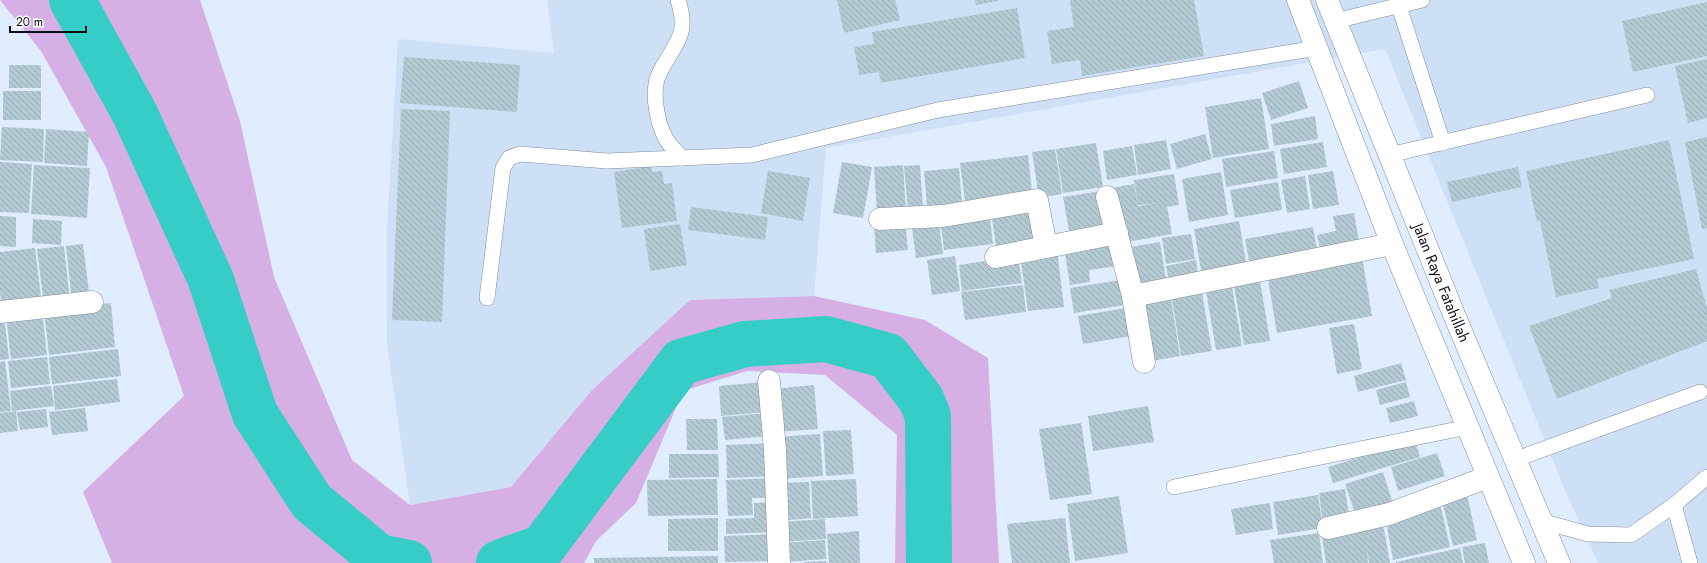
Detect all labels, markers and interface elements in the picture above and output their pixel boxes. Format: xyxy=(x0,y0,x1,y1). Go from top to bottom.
scale bar xyxy=(10,8,86,34)
text: 20 m xyxy=(16,13,43,31)
street label: Jalan Raya Fatahillah xyxy=(1407,218,1475,346)

